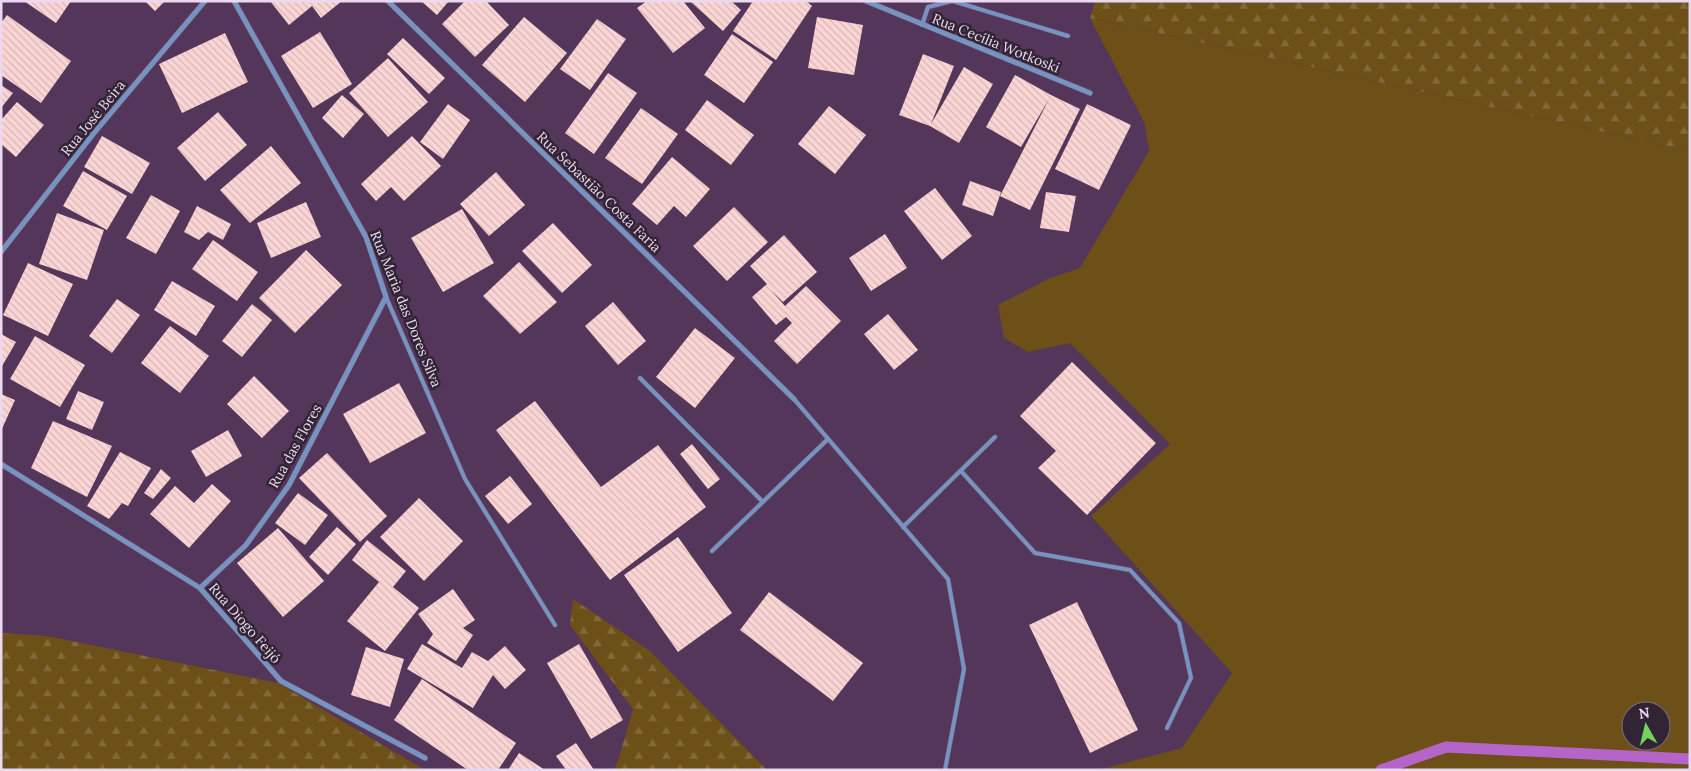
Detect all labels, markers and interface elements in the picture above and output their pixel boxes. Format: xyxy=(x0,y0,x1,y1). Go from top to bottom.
street label: Rua Cecília Wotkoski xyxy=(930,9,1062,77)
street label: Rua José Beira xyxy=(57,76,129,160)
street label: Rua Sebastião Costa Faria xyxy=(533,128,665,256)
street label: Rua Maria das Dores Silva xyxy=(366,228,446,390)
street label: Rua das Flores xyxy=(264,401,326,491)
street label: Rua Diogo Feijó xyxy=(205,579,285,667)
north arrow xyxy=(1621,701,1671,751)
text: N xyxy=(1638,703,1651,723)

